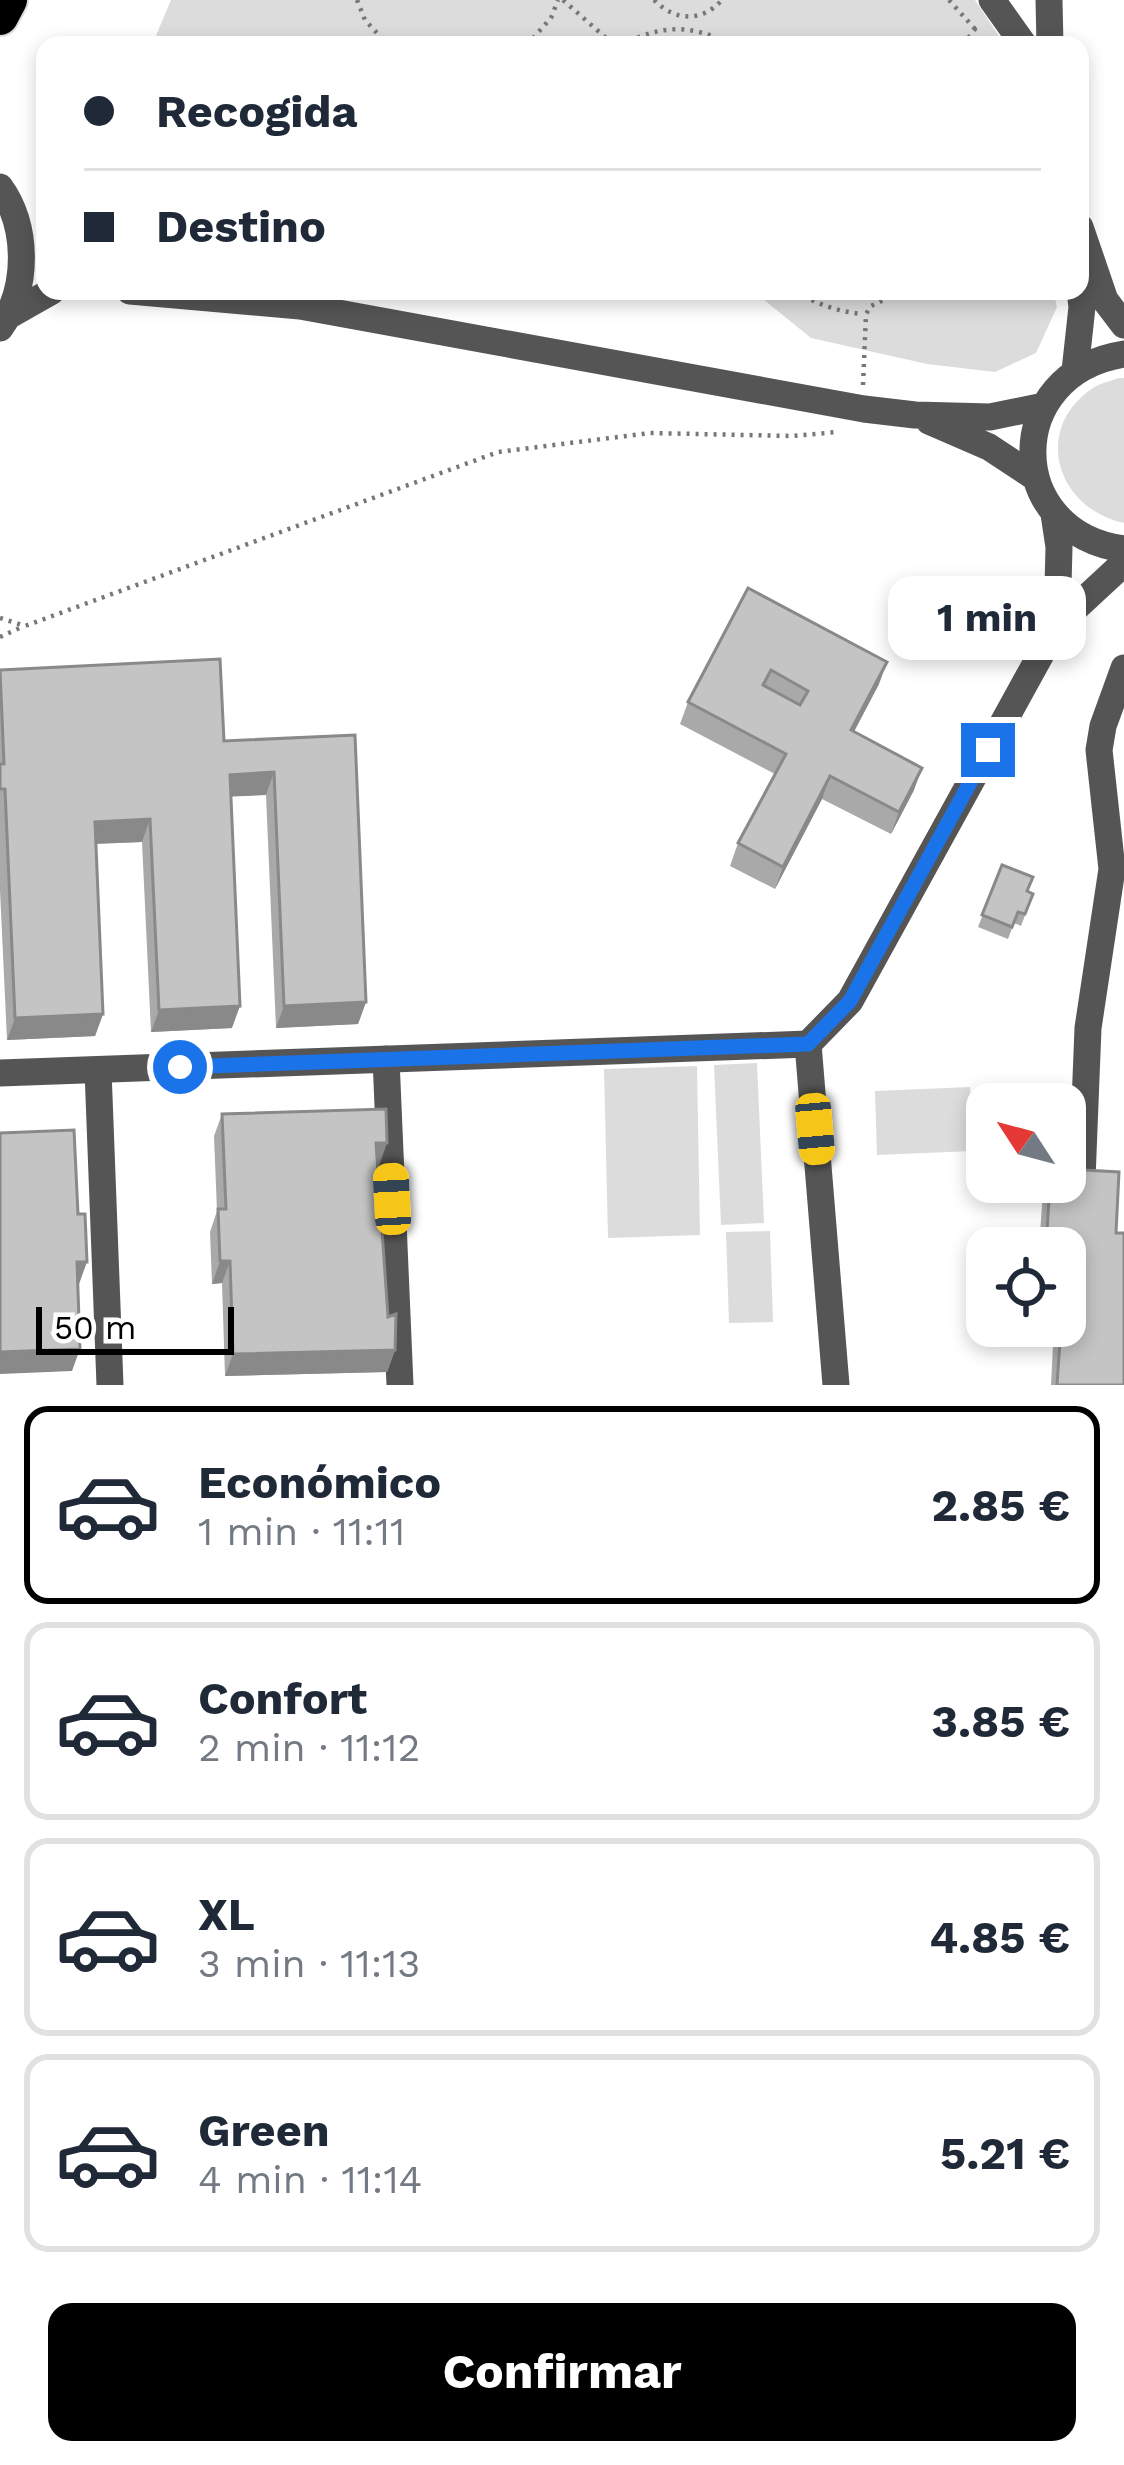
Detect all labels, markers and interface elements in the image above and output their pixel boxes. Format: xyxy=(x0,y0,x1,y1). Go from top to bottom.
text: Recogida xyxy=(156,85,358,138)
text: Destino xyxy=(156,200,326,253)
callout: 1 min xyxy=(889,576,1087,660)
text: 1 min xyxy=(937,595,1037,640)
route end xyxy=(961,723,1015,777)
route start xyxy=(153,1040,207,1094)
north arrow xyxy=(966,1083,1086,1203)
map controls xyxy=(966,1083,1086,1347)
car xyxy=(794,1092,836,1166)
car xyxy=(372,1162,412,1236)
button: locate xyxy=(966,1227,1086,1347)
scale bar xyxy=(36,1301,234,1354)
text: 50 m xyxy=(54,1308,136,1347)
icon: car xyxy=(54,1451,162,1559)
text: Económico xyxy=(198,1456,441,1509)
text: 2.85 € xyxy=(931,1479,1070,1532)
text: 1 min · 11:11 xyxy=(198,1509,405,1554)
icon: car xyxy=(54,1667,162,1775)
text: Confort xyxy=(198,1672,367,1725)
text: 3.85 € xyxy=(931,1695,1070,1748)
text: 2 min · 11:12 xyxy=(198,1725,420,1770)
icon: car xyxy=(54,1883,162,1991)
text: XL xyxy=(198,1888,255,1941)
text: 4.85 € xyxy=(929,1911,1070,1964)
text: 3 min · 11:13 xyxy=(198,1941,420,1986)
icon: car xyxy=(54,2099,162,2207)
text: Green xyxy=(198,2104,330,2157)
text: 5.21 € xyxy=(940,2127,1070,2180)
text: 4 min · 11:14 xyxy=(198,2157,422,2202)
button: Confirmar xyxy=(48,2303,1076,2441)

